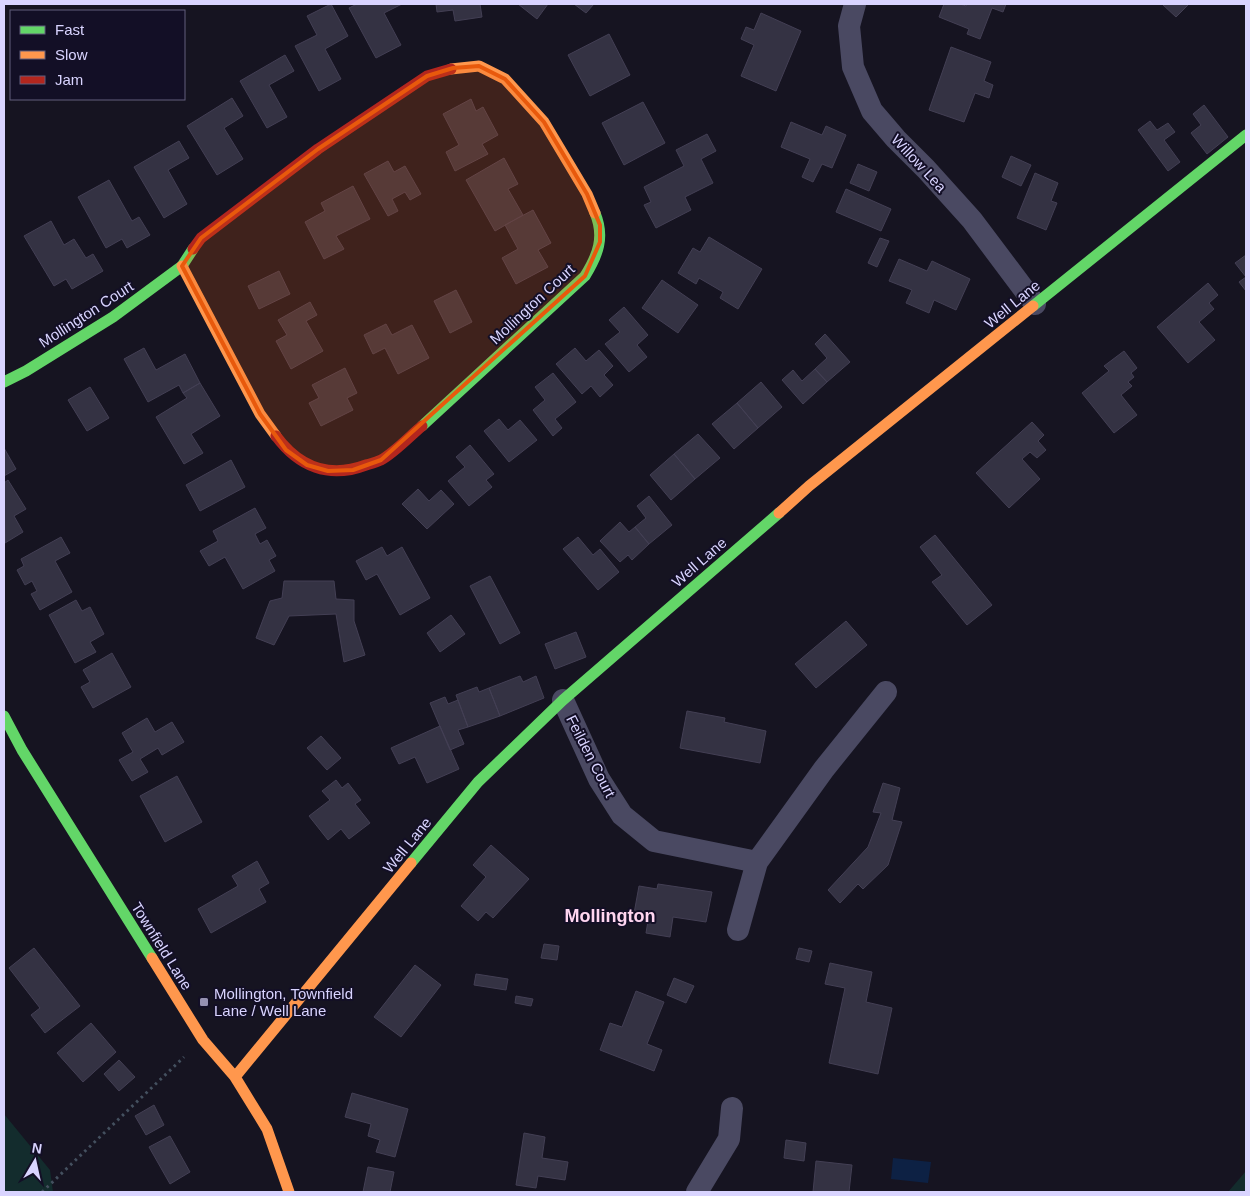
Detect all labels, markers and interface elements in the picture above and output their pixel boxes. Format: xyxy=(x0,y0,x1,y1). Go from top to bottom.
legend xyxy=(10,10,185,100)
text: Fast xyxy=(55,21,85,38)
text: Slow xyxy=(55,46,88,63)
text: Jam xyxy=(55,71,83,88)
street label: Willow Lea xyxy=(888,131,950,196)
street label: Mollington Court xyxy=(486,260,578,347)
street label: Well Lane xyxy=(981,276,1043,332)
street label: Mollington Court xyxy=(36,277,137,351)
street label: Well Lane xyxy=(668,534,730,590)
street label: Feilden Court xyxy=(563,712,619,801)
street label: Well Lane xyxy=(379,814,435,876)
street label: Townfield Lane xyxy=(128,899,196,993)
district label: Mollington xyxy=(565,906,655,926)
place label: Mollington, Townfield Lane / Well Lane xyxy=(214,985,353,1019)
marker: Mollington, Townfield Lane / Well Lane xyxy=(198,996,210,1008)
north arrow xyxy=(10,1136,60,1186)
text: N xyxy=(31,1139,43,1157)

